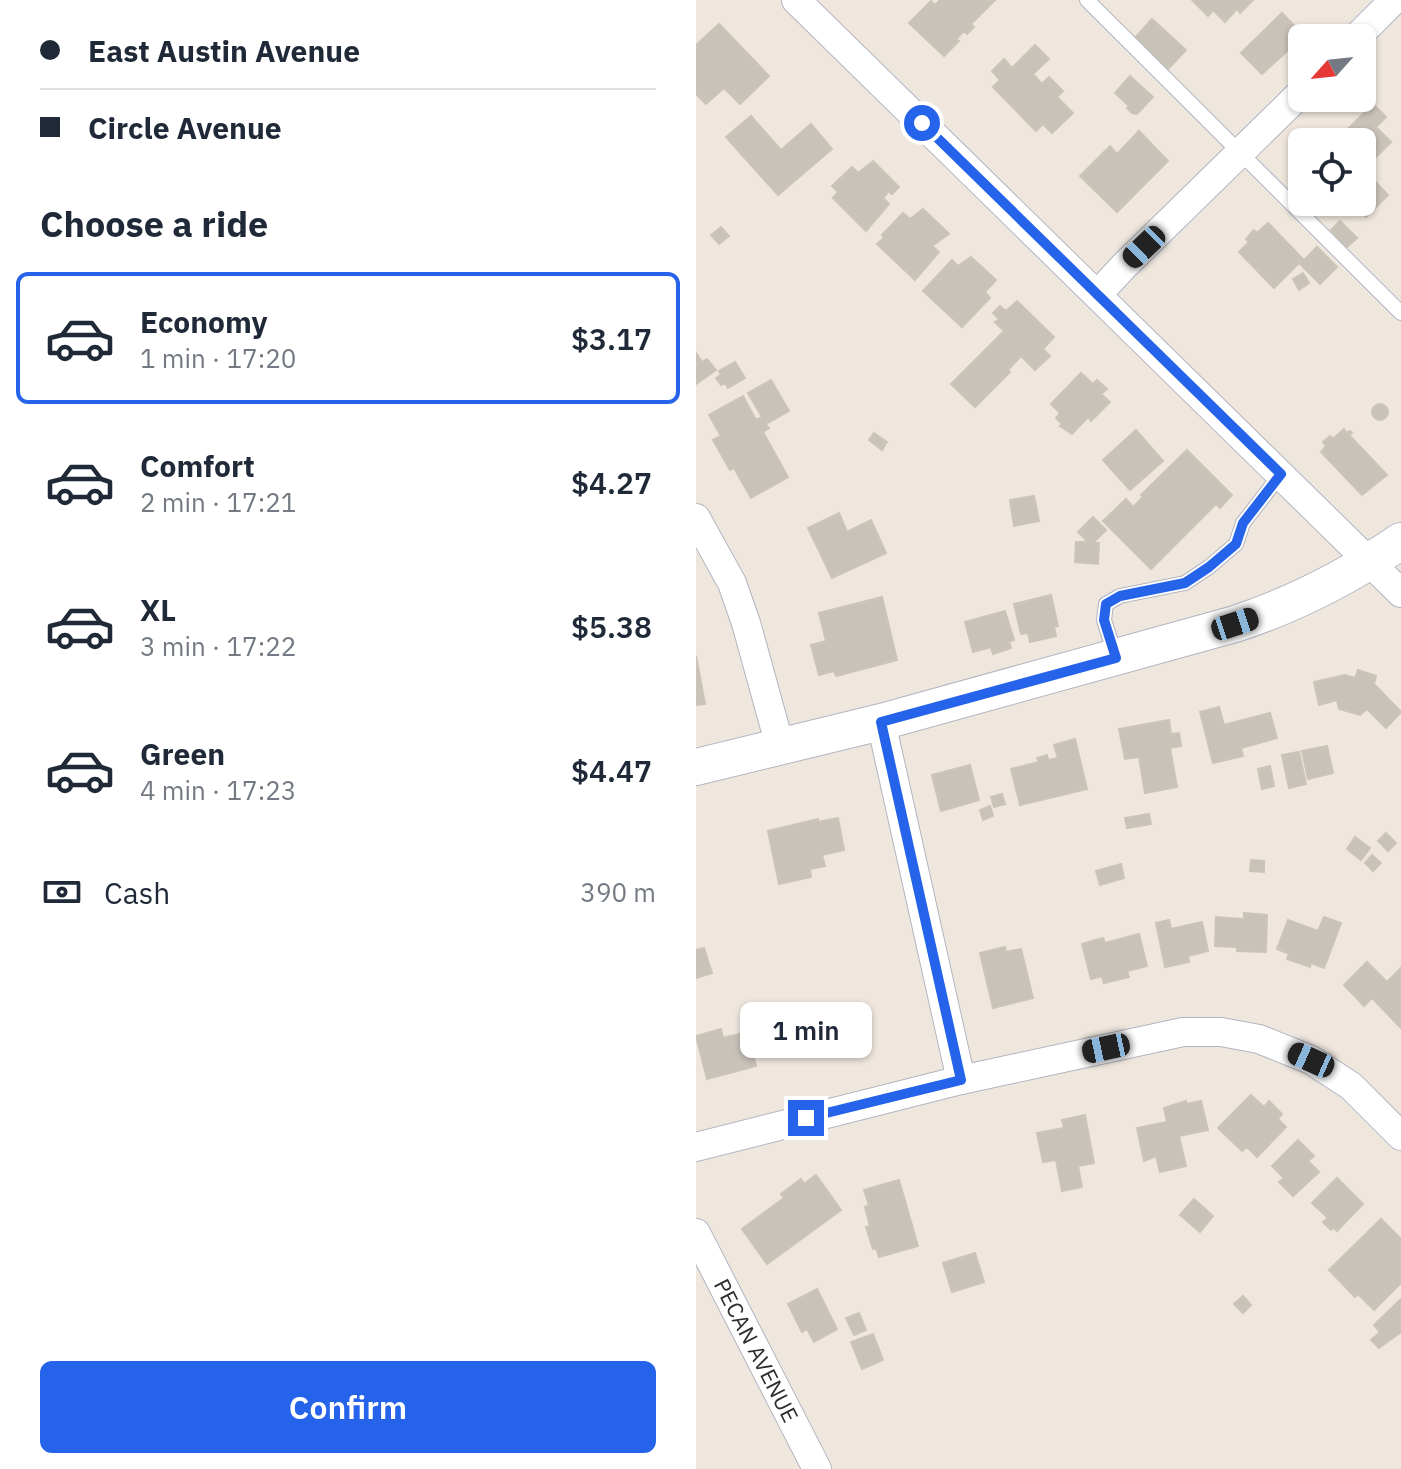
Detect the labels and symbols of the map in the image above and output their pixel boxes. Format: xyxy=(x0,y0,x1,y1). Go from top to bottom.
north arrow xyxy=(1288,24,1376,112)
route start xyxy=(904,105,940,141)
car xyxy=(1118,222,1170,272)
car xyxy=(1208,605,1262,643)
callout: 1 min xyxy=(740,1002,872,1058)
car xyxy=(1080,1031,1132,1065)
car xyxy=(1284,1039,1338,1081)
route end xyxy=(788,1100,824,1136)
street label: PECAN AVENUE xyxy=(708,1274,805,1427)

